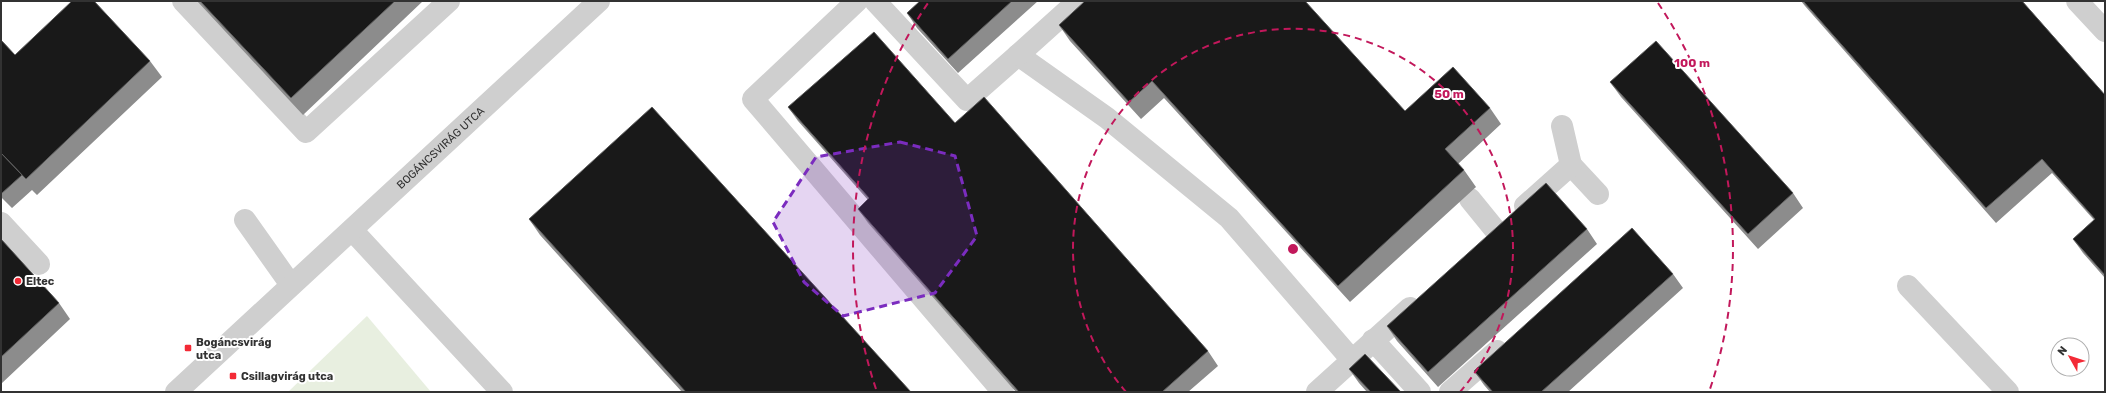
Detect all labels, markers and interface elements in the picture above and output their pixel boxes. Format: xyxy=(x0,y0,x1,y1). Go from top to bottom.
text: 100 m xyxy=(1674,56,1710,70)
text: 50 m xyxy=(1434,87,1464,101)
street label: BOGÁNCSVIRÁG UTCA xyxy=(394,104,488,192)
centre of rings xyxy=(1286,242,1300,256)
place label: Eltec xyxy=(26,275,55,288)
marker: Eltec xyxy=(13,276,23,286)
place label: Bogáncsvirág utca xyxy=(196,336,271,362)
north arrow xyxy=(2050,337,2090,377)
marker: Bogáncsvirág utca xyxy=(183,343,193,353)
text: N xyxy=(2055,344,2070,358)
place label: Csillagvirág utca xyxy=(241,370,333,383)
marker: Csillagvirág utca xyxy=(228,371,238,381)

